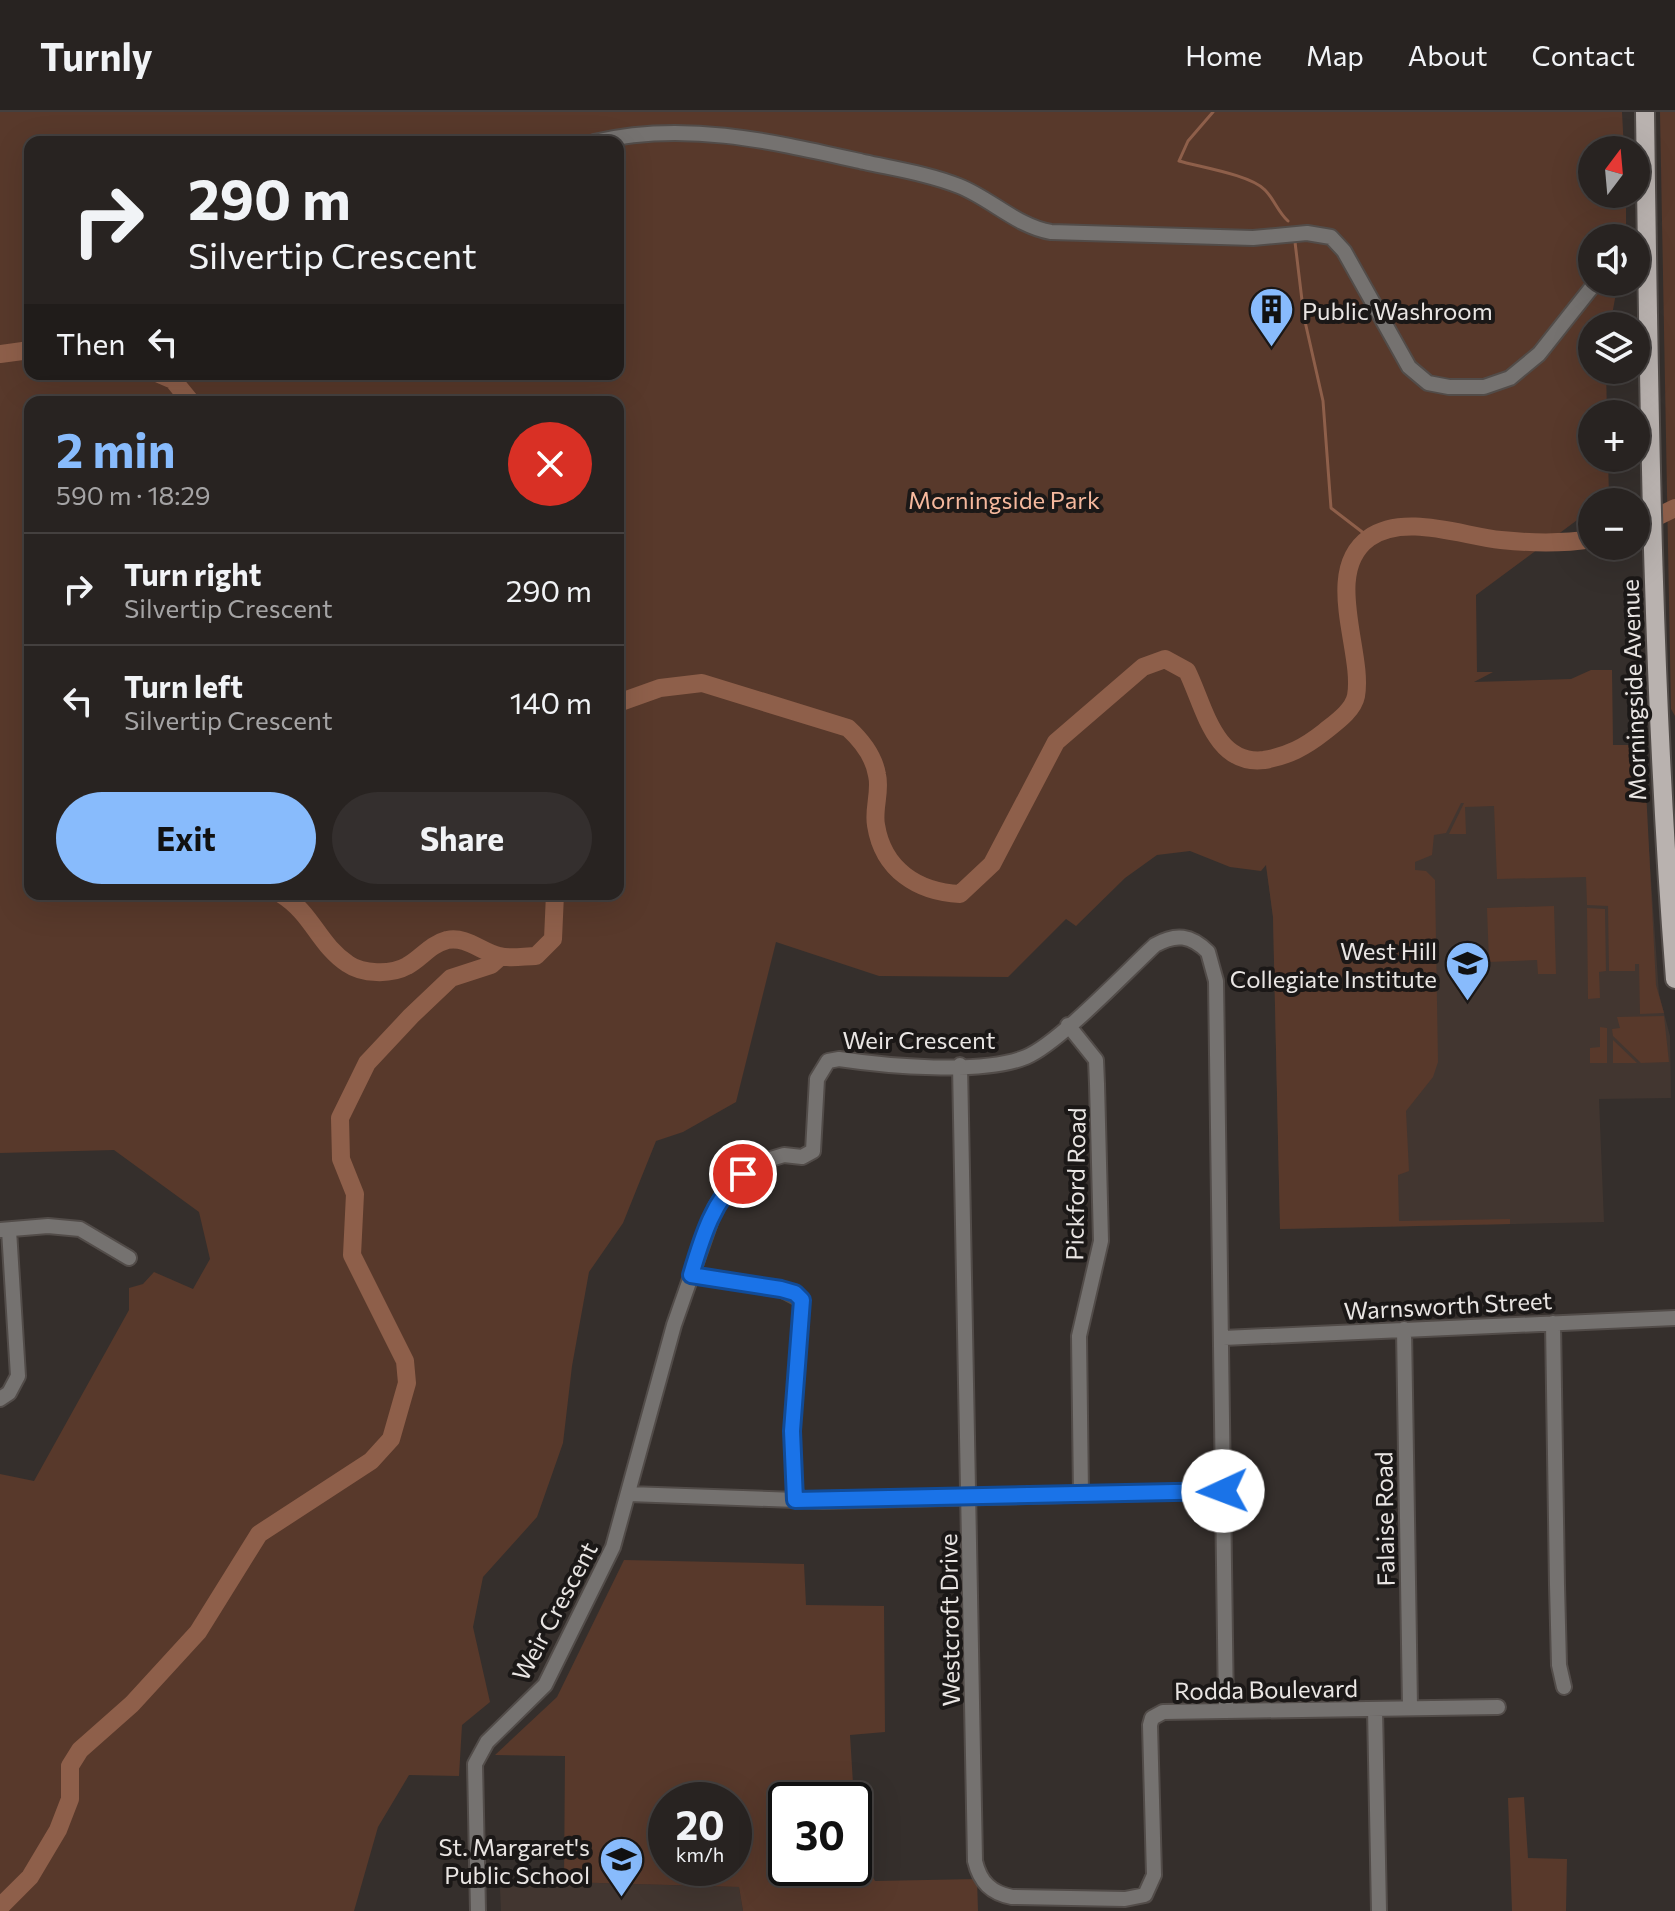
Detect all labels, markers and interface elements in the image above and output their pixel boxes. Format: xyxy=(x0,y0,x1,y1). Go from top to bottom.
text: Turnly xyxy=(40,32,153,79)
text: Home xyxy=(1185,38,1262,72)
text: Map xyxy=(1306,38,1364,72)
text: About xyxy=(1408,38,1488,72)
text: Contact xyxy=(1532,38,1635,72)
north arrow xyxy=(1578,136,1650,208)
map controls xyxy=(1578,136,1650,560)
text: 290 m xyxy=(188,163,351,232)
icon: right xyxy=(56,168,160,272)
button: sound xyxy=(1578,224,1650,296)
text: Silvertip Crescent xyxy=(188,232,477,276)
building icon: Public Washroom xyxy=(1247,286,1295,349)
place label: Public Washroom xyxy=(1302,296,1493,325)
button: layers xyxy=(1578,312,1650,384)
icon: left xyxy=(141,320,185,364)
text: Then xyxy=(56,324,125,361)
button: + xyxy=(1578,400,1650,472)
text: 2 min xyxy=(56,419,176,478)
button: close xyxy=(508,422,592,506)
text: 590 m · 18:29 xyxy=(56,479,211,510)
park label: Morningside Park xyxy=(908,485,1100,514)
button: − xyxy=(1578,488,1650,560)
text: Turn right xyxy=(124,555,261,592)
icon: right xyxy=(56,567,100,611)
text: 290 m xyxy=(506,571,592,608)
street label: Morningside Avenue xyxy=(1615,579,1651,801)
text: Silvertip Crescent xyxy=(124,592,333,623)
text: Turn left xyxy=(124,667,243,704)
icon: left xyxy=(56,679,100,723)
text: 140 m xyxy=(510,683,592,720)
text: Silvertip Crescent xyxy=(124,704,333,735)
button: Exit xyxy=(56,792,316,884)
button: Share xyxy=(332,792,592,884)
place label: West Hill Collegiate Institute xyxy=(1230,936,1437,993)
school or university icon: West Hill Collegiate Institute xyxy=(1444,940,1492,1003)
street label: Weir Crescent xyxy=(842,1025,996,1054)
street label: Pickford Road xyxy=(1059,1107,1091,1261)
pin xyxy=(709,1140,777,1208)
icon: arrive xyxy=(721,1152,765,1196)
street label: Warnsworth Street xyxy=(1343,1285,1553,1325)
position arrow xyxy=(1181,1449,1265,1533)
street label: Falaise Road xyxy=(1368,1451,1400,1587)
street label: Westcroft Drive xyxy=(933,1533,965,1707)
street label: Weir Crescent xyxy=(505,1536,603,1685)
street label: Rodda Boulevard xyxy=(1174,1673,1358,1705)
speed limit sign: 30 xyxy=(768,1782,872,1886)
text: 20 xyxy=(675,1799,725,1848)
place label: St. Margaret's Public School xyxy=(439,1832,590,1889)
school or university icon: St. Margaret's Public School xyxy=(597,1836,645,1899)
text: km/h xyxy=(676,1842,724,1866)

